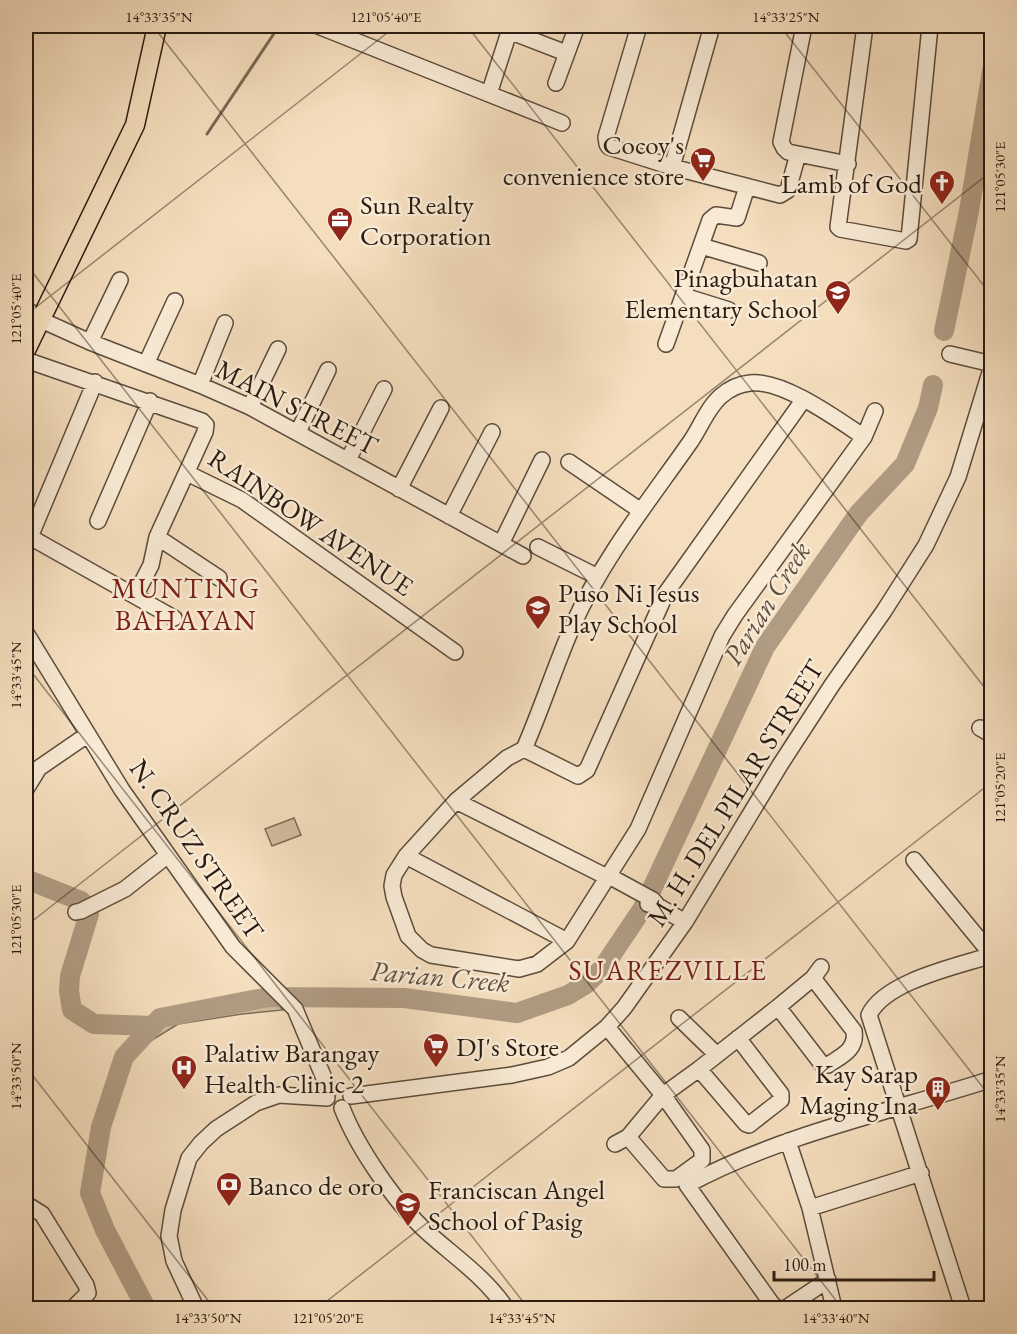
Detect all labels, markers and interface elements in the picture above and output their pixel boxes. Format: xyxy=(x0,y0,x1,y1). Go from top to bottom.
text: 14°33'35"N xyxy=(125,7,193,26)
text: 121°05'40"E xyxy=(350,7,422,26)
text: 14°33'25"N xyxy=(752,7,820,26)
place label: Cocoy's convenience store xyxy=(503,127,684,193)
text: 121°05'30"E xyxy=(990,141,1009,213)
supermarket icon: Cocoy's convenience store xyxy=(688,145,718,183)
place label: Lamb of God xyxy=(781,166,922,201)
church icon: Lamb of God xyxy=(927,168,957,206)
place label: Sun Realty Corporation xyxy=(360,187,491,253)
office icon: Sun Realty Corporation xyxy=(325,205,355,243)
place label: Pinagbuhatan Elementary School xyxy=(624,260,818,326)
text: 121°05'40"E xyxy=(6,273,25,345)
school or university icon: Pinagbuhatan Elementary School xyxy=(823,278,853,316)
street label: MAIN STREET xyxy=(210,351,385,463)
street label: RAINBOW AVENUE xyxy=(202,440,420,604)
water label: Parian Creek xyxy=(714,534,818,672)
district label: MUNTING BAHAYAN xyxy=(111,570,261,638)
place label: Puso Ni Jesus Play School xyxy=(558,575,699,641)
school or university icon: Puso Ni Jesus Play School xyxy=(523,593,553,631)
text: 14°33'45"N xyxy=(6,641,25,709)
street label: M. H. DEL PILAR STREET xyxy=(639,652,832,933)
street label: N. CRUZ STREET xyxy=(122,752,273,946)
text: 121°05'20"E xyxy=(990,752,1009,824)
text: 121°05'30"E xyxy=(6,884,25,956)
water label: Parian Creek xyxy=(369,952,511,1000)
district label: SUAREZVILLE xyxy=(568,952,768,988)
place label: DJ's Store xyxy=(456,1029,559,1064)
supermarket icon: DJ's Store xyxy=(421,1031,451,1069)
place label: Palatiw Barangay Health Clinic 2 xyxy=(204,1035,379,1101)
text: 14°33'50"N xyxy=(6,1042,25,1110)
hospital icon: Palatiw Barangay Health Clinic 2 xyxy=(169,1053,199,1091)
text: 14°33'35"N xyxy=(990,1055,1009,1123)
place label: Kay Sarap Maging Ina xyxy=(799,1056,918,1122)
building icon: Kay Sarap Maging Ina xyxy=(923,1074,953,1112)
place label: Banco de oro xyxy=(248,1168,383,1203)
bank icon: Banco de oro xyxy=(214,1170,244,1208)
place label: Franciscan Angel School of Pasig xyxy=(428,1172,605,1238)
school or university icon: Franciscan Angel School of Pasig xyxy=(393,1190,423,1228)
scale bar xyxy=(774,1244,934,1282)
text: 100 m xyxy=(783,1253,827,1276)
text: 14°33'50"N xyxy=(174,1308,242,1327)
text: 121°05'20"E xyxy=(292,1308,364,1327)
text: 14°33'45"N xyxy=(488,1308,556,1327)
text: 14°33'40"N xyxy=(802,1308,870,1327)

